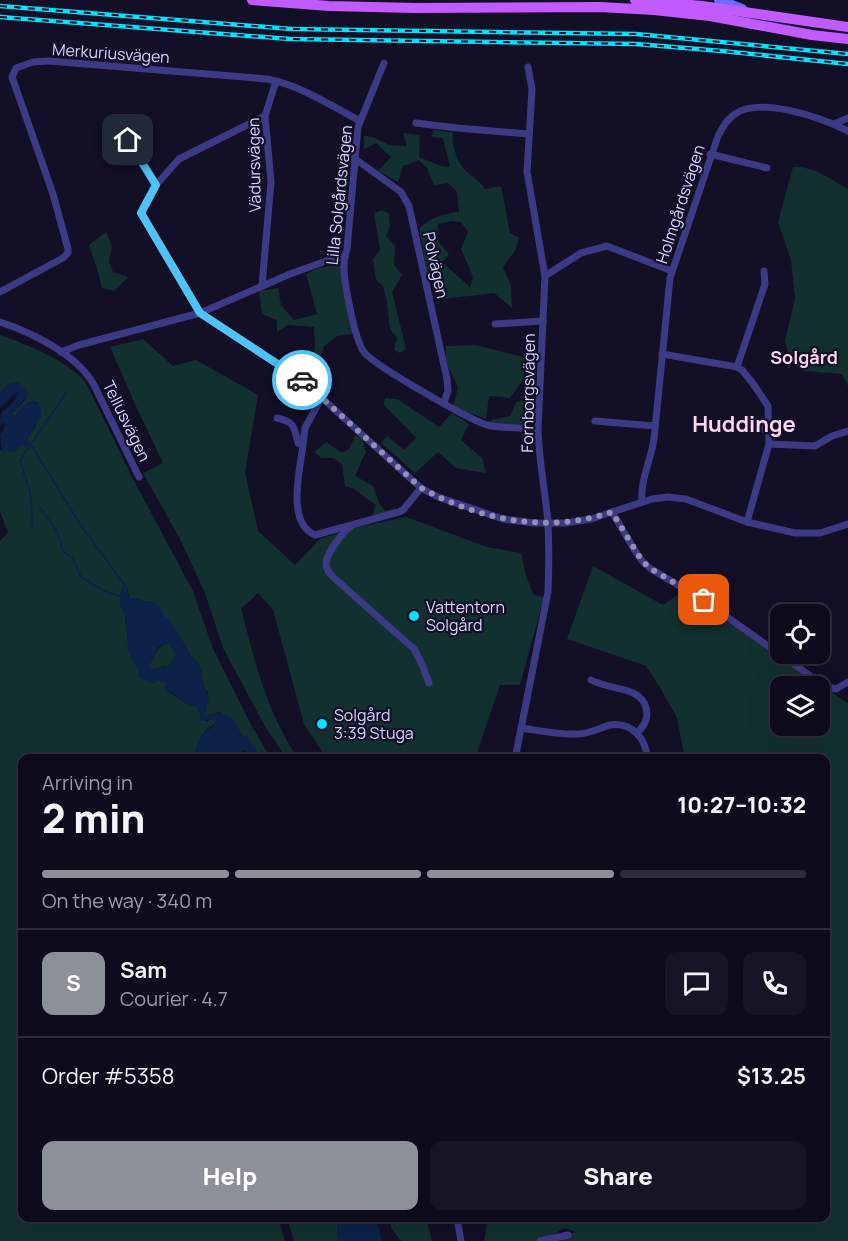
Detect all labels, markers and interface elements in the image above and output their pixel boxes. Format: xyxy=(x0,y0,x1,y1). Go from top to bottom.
street label: Merkuriusvägen xyxy=(52,38,170,68)
pin xyxy=(102,114,153,165)
street label: Vädursvägen xyxy=(242,117,266,213)
icon: home xyxy=(111,123,144,156)
street label: Lilla Solgårdsvägen xyxy=(321,124,357,266)
street label: Holmgårdsvägen xyxy=(650,142,710,266)
street label: Polvägen xyxy=(418,230,454,300)
street label: Fornborgsvägen xyxy=(516,333,540,453)
district label: Solgård xyxy=(770,345,838,369)
courier xyxy=(272,350,332,410)
icon: car xyxy=(286,364,319,397)
street label: Tellusvägen xyxy=(98,377,156,465)
district label: Huddinge xyxy=(692,409,796,439)
pin xyxy=(678,574,729,625)
icon: bag xyxy=(687,583,720,616)
place label: Vattentorn Solgård xyxy=(426,596,505,636)
map controls xyxy=(770,604,830,736)
button: locate xyxy=(770,604,830,664)
marker: Vattentorn Solgård xyxy=(407,609,421,623)
button: layers xyxy=(770,676,830,736)
place label: Solgård 3:39 Stuga xyxy=(334,704,414,744)
marker: Solgård 3:39 Stuga xyxy=(315,717,329,731)
text: Arriving in xyxy=(42,769,133,796)
text: 10:27–10:32 xyxy=(677,790,806,820)
text: 2 min xyxy=(42,791,145,845)
text: On the way · 340 m xyxy=(42,887,212,914)
button: chat xyxy=(665,952,728,1015)
button: phone xyxy=(743,952,806,1015)
text: Sam xyxy=(120,955,167,985)
text: S xyxy=(66,968,81,998)
text: Courier · 4.7 xyxy=(120,985,228,1012)
text: Order #5358 xyxy=(42,1061,174,1091)
text: $13.25 xyxy=(737,1061,806,1091)
button: Help xyxy=(42,1141,418,1210)
button: Share xyxy=(430,1141,806,1210)

